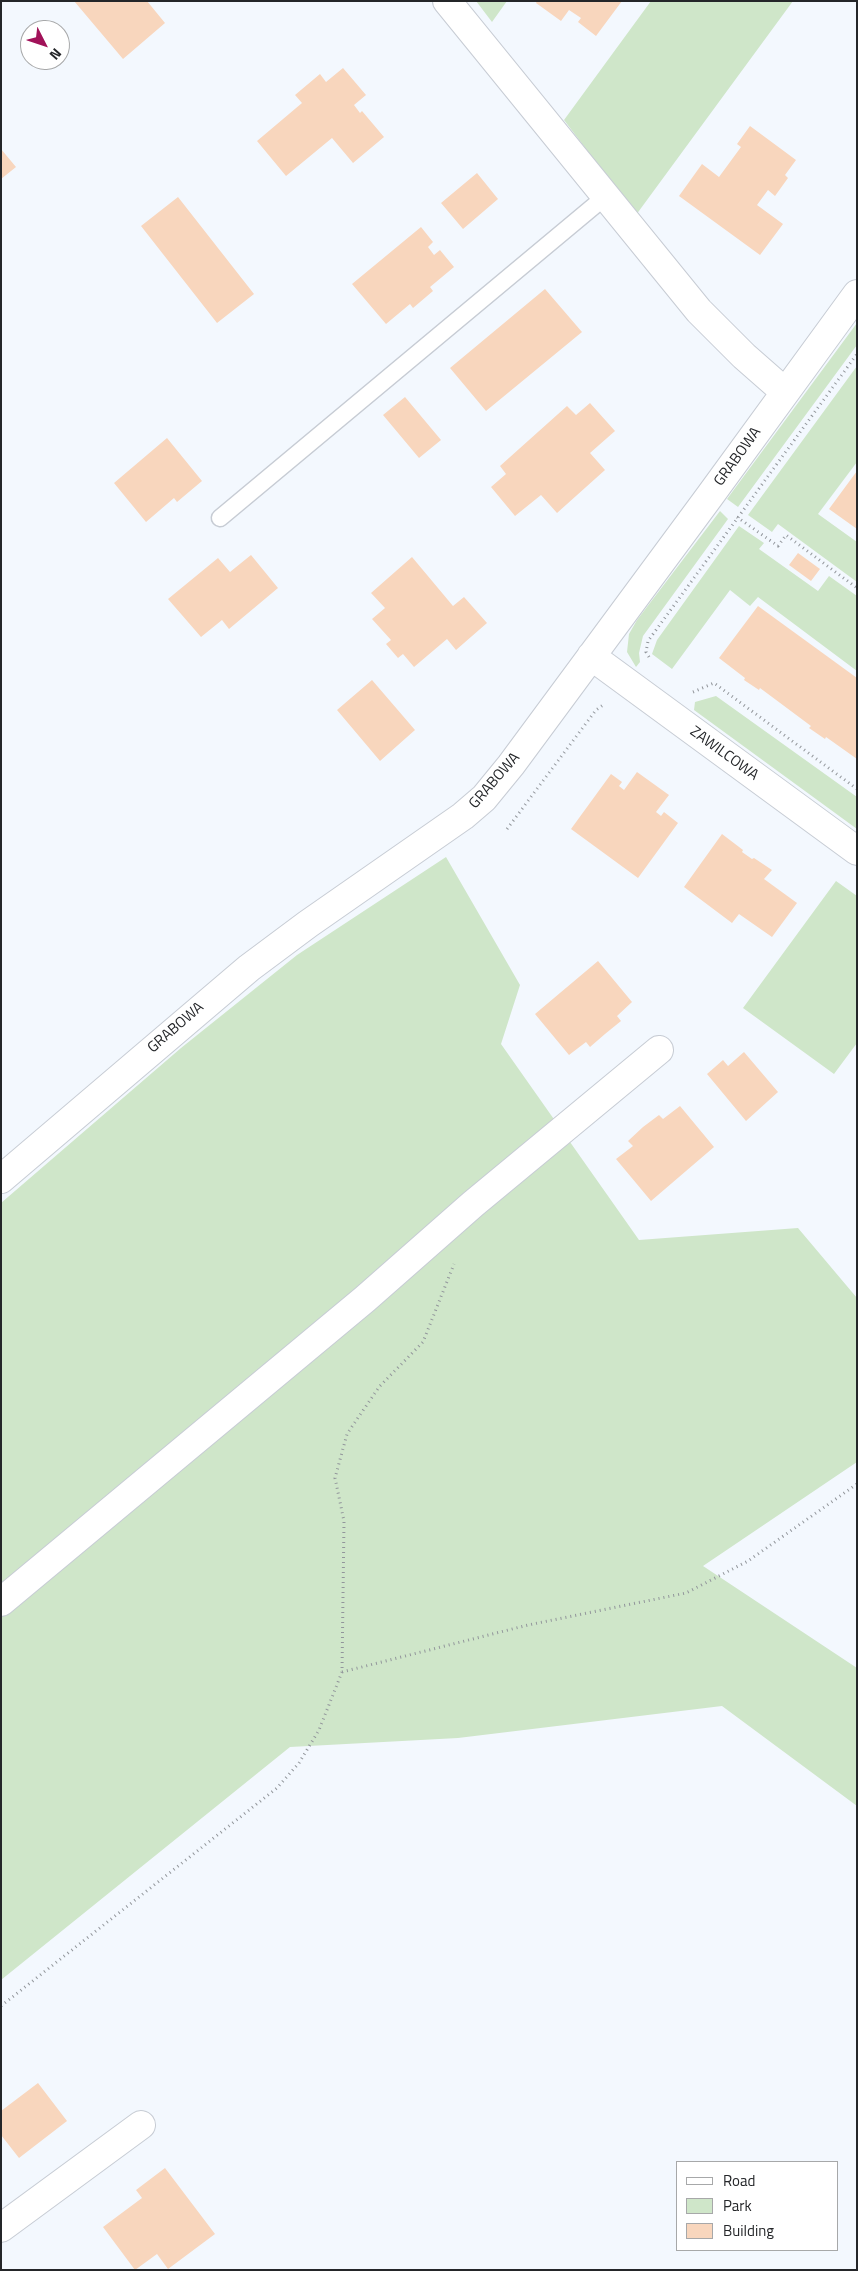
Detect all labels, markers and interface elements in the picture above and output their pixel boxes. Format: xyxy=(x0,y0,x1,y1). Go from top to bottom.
north arrow xyxy=(20,20,70,70)
text: N xyxy=(45,44,67,65)
street label: GRABOWA xyxy=(711,424,765,490)
street label: ZAWILCOWA xyxy=(686,723,762,785)
street label: GRABOWA xyxy=(466,749,524,813)
street label: GRABOWA xyxy=(144,999,208,1057)
legend xyxy=(676,2161,838,2251)
text: Road xyxy=(723,2169,755,2192)
text: Park xyxy=(723,2194,752,2217)
text: Building xyxy=(723,2219,774,2242)

